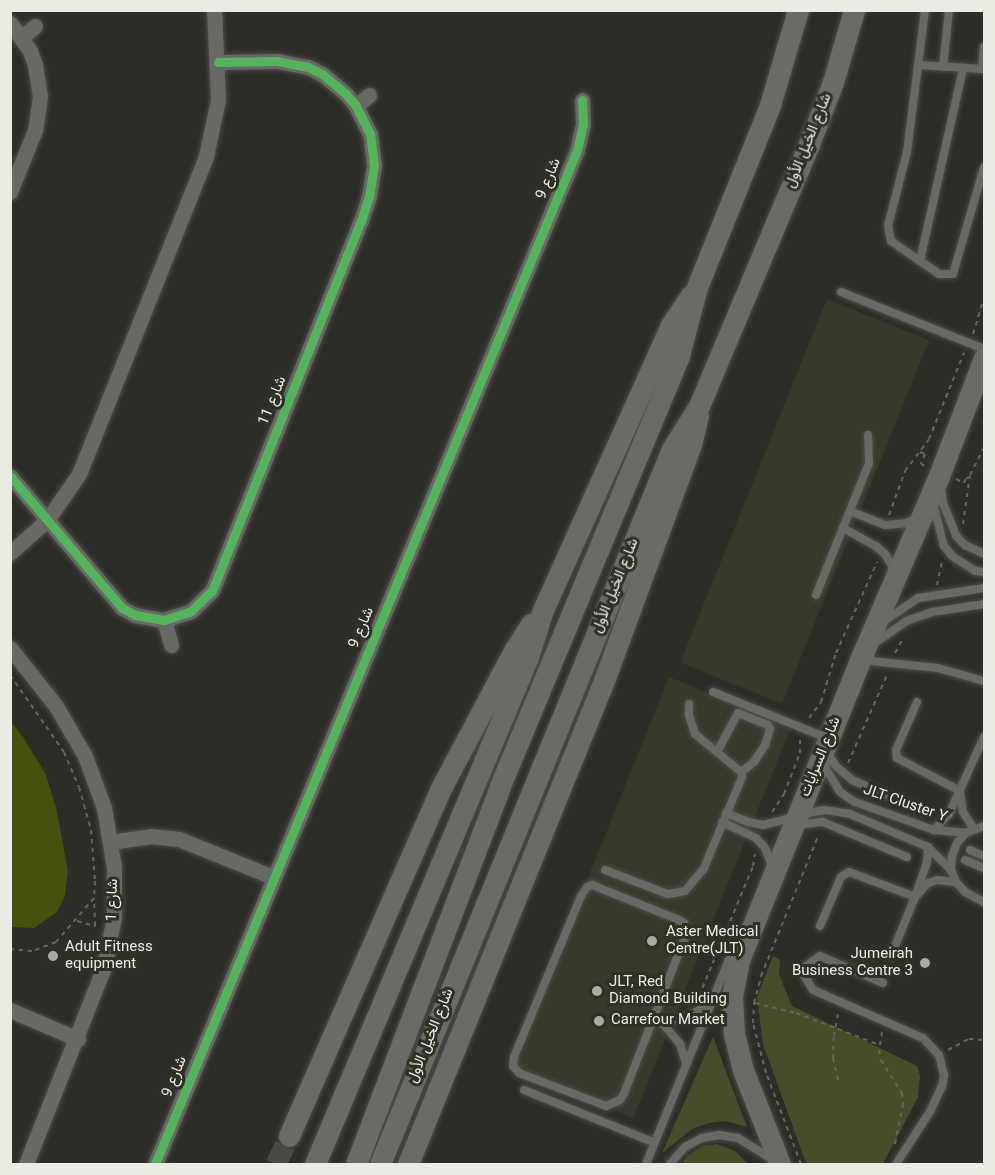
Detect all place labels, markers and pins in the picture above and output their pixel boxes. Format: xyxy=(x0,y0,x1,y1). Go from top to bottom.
place label: Aster Medical Centre(JLT) xyxy=(666,923,758,958)
marker: Aster Medical Centre(JLT) xyxy=(643,932,661,950)
place label: Adult Fitness equipment xyxy=(65,938,153,973)
place label: Jumeirah Business Centre 3 xyxy=(792,945,913,980)
marker: Adult Fitness equipment xyxy=(46,949,60,963)
marker: Jumeirah Business Centre 3 xyxy=(918,956,932,970)
place label: JLT, Red Diamond Building xyxy=(609,973,727,1008)
marker: JLT, Red Diamond Building xyxy=(590,984,604,998)
place label: Carrefour Market xyxy=(611,1012,725,1030)
marker: Carrefour Market xyxy=(592,1014,606,1028)

